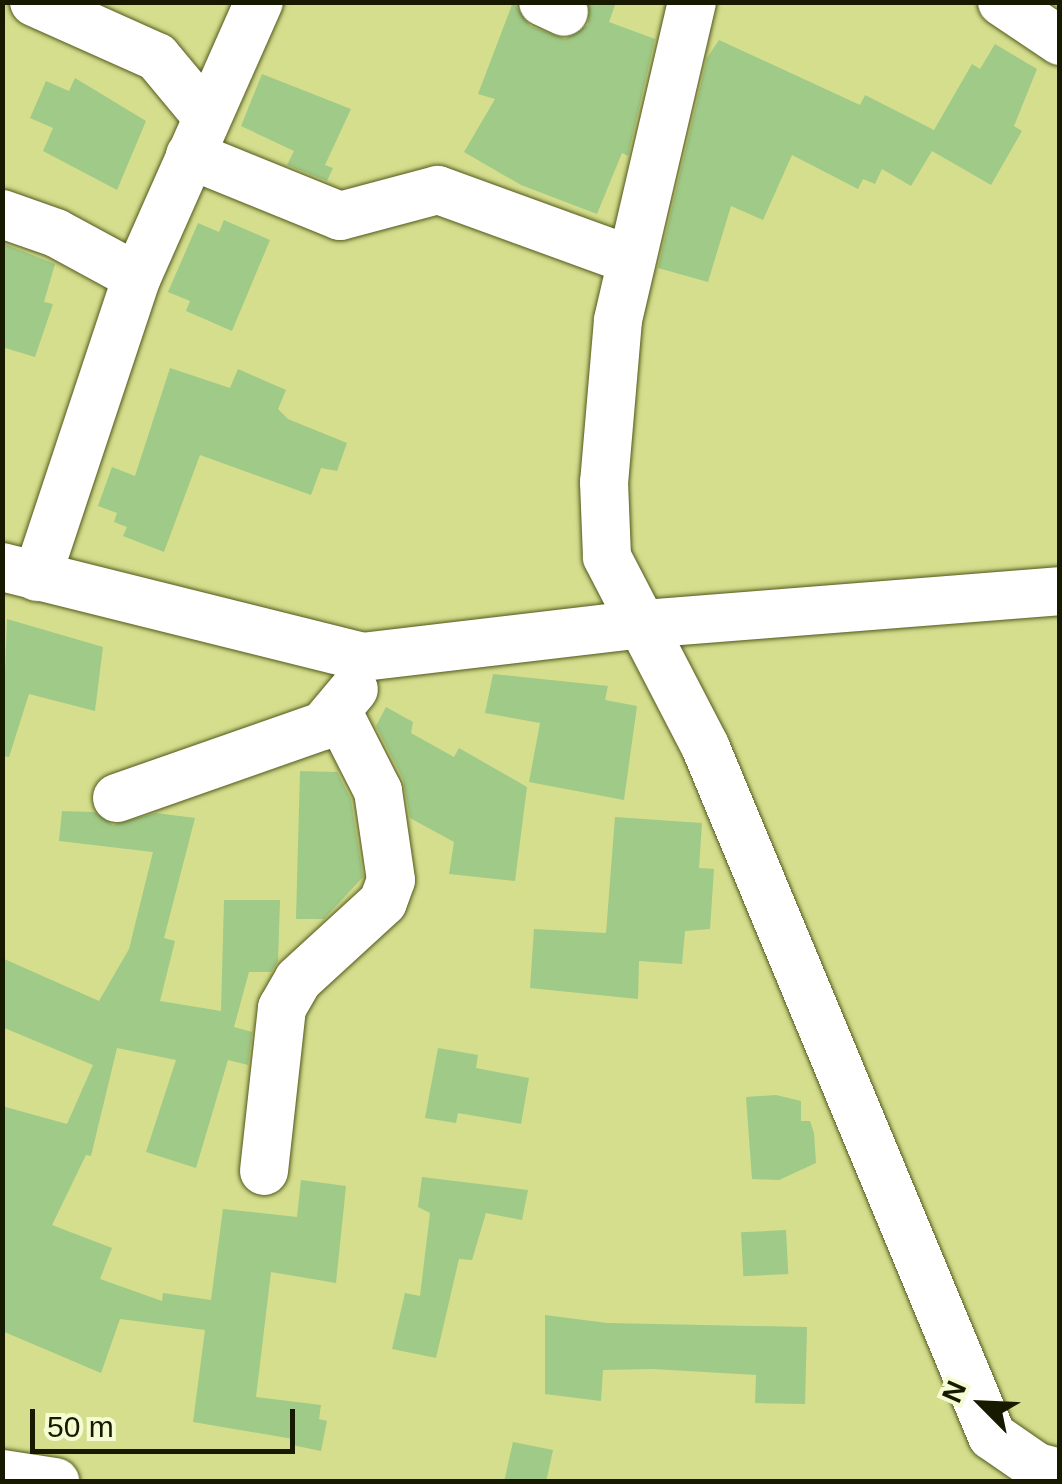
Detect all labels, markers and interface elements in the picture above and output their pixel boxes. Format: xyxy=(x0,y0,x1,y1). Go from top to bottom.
north arrow xyxy=(932,1354,1032,1454)
text: N xyxy=(936,1376,972,1407)
scale bar xyxy=(35,1389,300,1451)
text: 50 m xyxy=(47,1410,114,1443)

